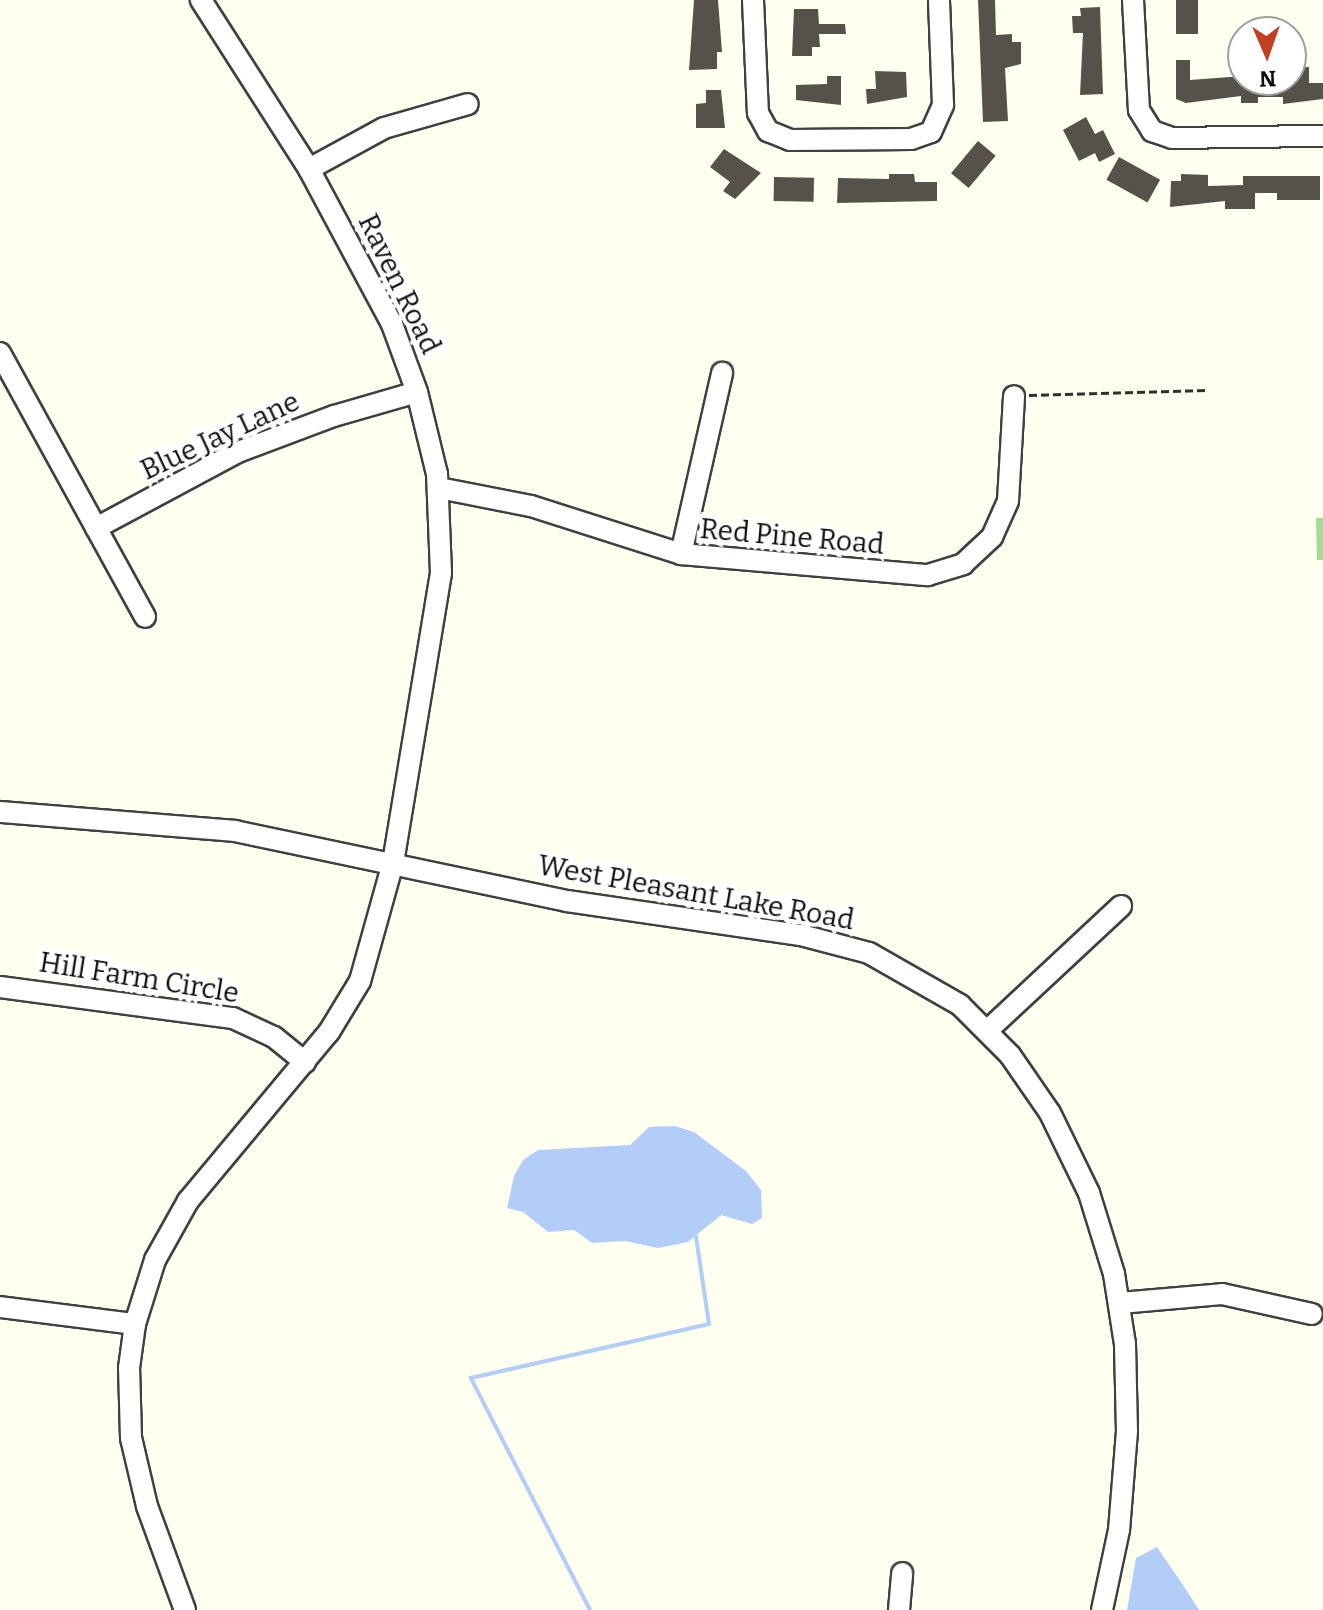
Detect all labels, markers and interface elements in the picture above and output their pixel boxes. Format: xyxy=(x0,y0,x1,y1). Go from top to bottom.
north arrow xyxy=(1227,16,1307,96)
text: N xyxy=(1259,65,1277,92)
street label: Raven Road xyxy=(351,209,447,359)
street label: Blue Jay Lane xyxy=(135,385,305,487)
street label: Red Pine Road xyxy=(699,512,885,562)
street label: West Pleasant Lake Road xyxy=(535,849,857,937)
street label: Hill Farm Circle xyxy=(37,946,241,1010)

